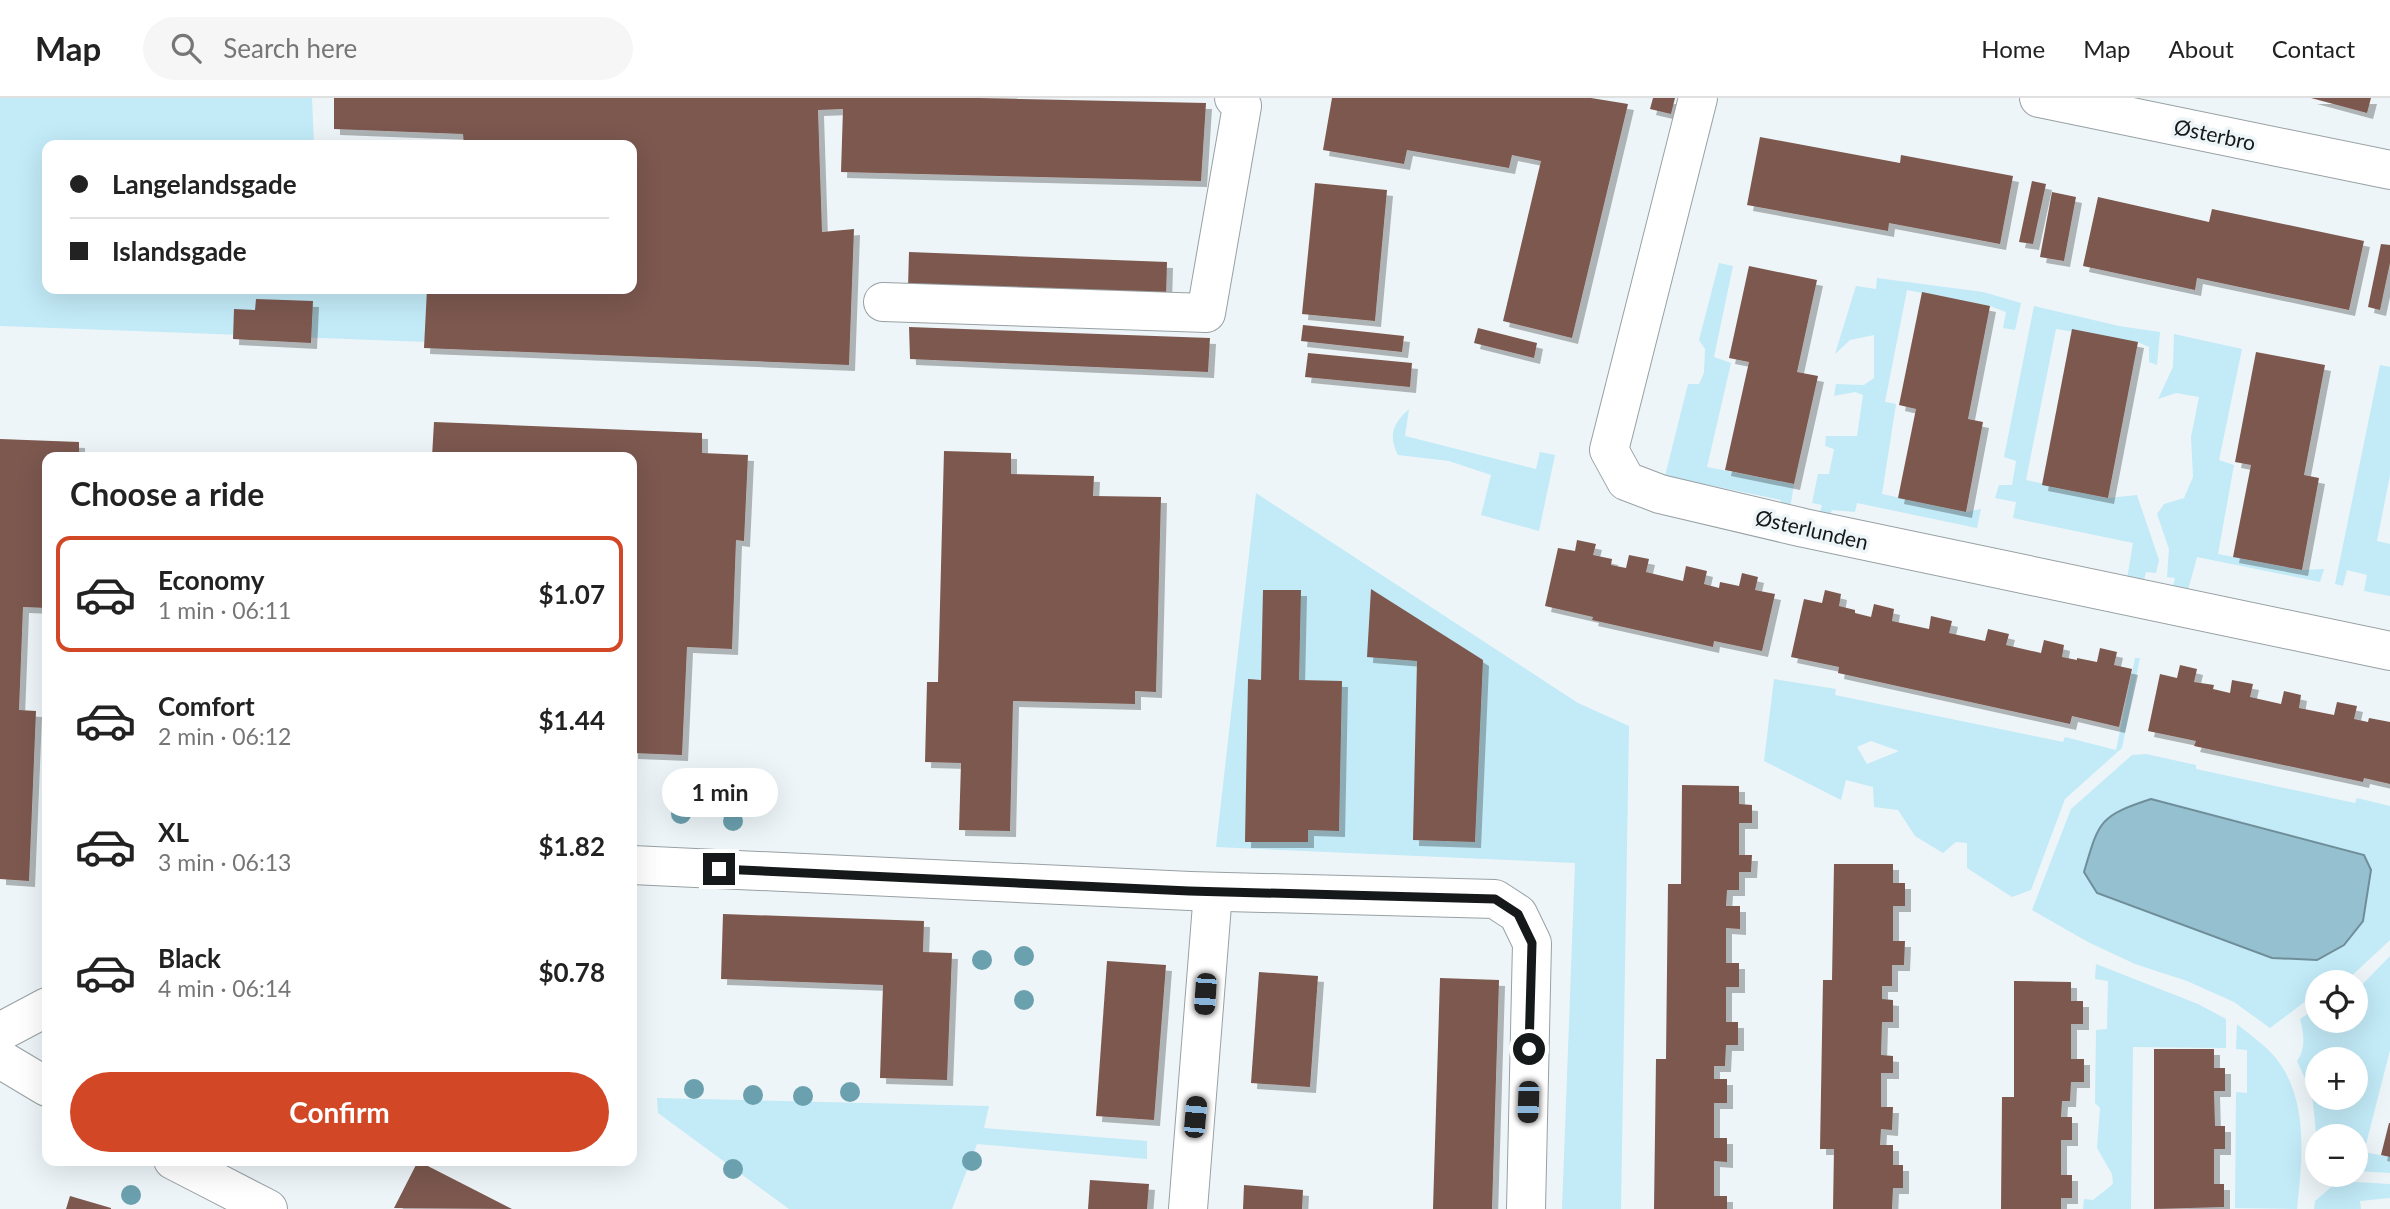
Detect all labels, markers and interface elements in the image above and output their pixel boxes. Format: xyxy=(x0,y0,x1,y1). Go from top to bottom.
search box xyxy=(143,17,633,80)
text: Map xyxy=(35,28,101,68)
icon: search xyxy=(167,29,205,67)
text: Search here xyxy=(223,32,357,64)
text: Home xyxy=(1981,34,2045,63)
text: Map xyxy=(2083,34,2131,63)
text: About xyxy=(2169,34,2234,63)
text: Contact xyxy=(2272,34,2355,63)
street label: Østerbro xyxy=(2172,113,2258,155)
text: Langelandsgade xyxy=(112,168,297,200)
text: Islandsgade xyxy=(112,235,247,267)
text: Choose a ride xyxy=(70,474,264,513)
street label: Østerlunden xyxy=(1753,504,1871,554)
icon: car xyxy=(74,563,137,626)
text: Economy xyxy=(158,564,264,596)
text: $1.07 xyxy=(539,578,605,610)
text: 1 min · 06:11 xyxy=(158,596,291,624)
icon: car xyxy=(74,689,137,752)
text: Comfort xyxy=(158,690,255,722)
text: $1.44 xyxy=(539,704,605,736)
text: 2 min · 06:12 xyxy=(158,722,291,750)
callout: 1 min xyxy=(661,768,777,816)
text: 1 min xyxy=(691,778,749,806)
icon: car xyxy=(74,815,137,878)
text: XL xyxy=(158,816,189,848)
text: $1.82 xyxy=(539,830,605,862)
text: 3 min · 06:13 xyxy=(158,848,291,876)
route end xyxy=(703,853,735,885)
icon: car xyxy=(74,941,137,1004)
text: Black xyxy=(158,942,221,974)
text: $0.78 xyxy=(539,956,605,988)
map controls xyxy=(2305,970,2368,1187)
button: locate xyxy=(2305,970,2368,1033)
car xyxy=(1194,972,1217,1016)
text: 4 min · 06:14 xyxy=(158,974,291,1002)
route start xyxy=(1513,1033,1545,1065)
button: + xyxy=(2305,1047,2368,1110)
button: Confirm xyxy=(70,1072,609,1152)
car xyxy=(1517,1081,1540,1123)
car xyxy=(1183,1095,1208,1139)
button: − xyxy=(2305,1124,2368,1187)

